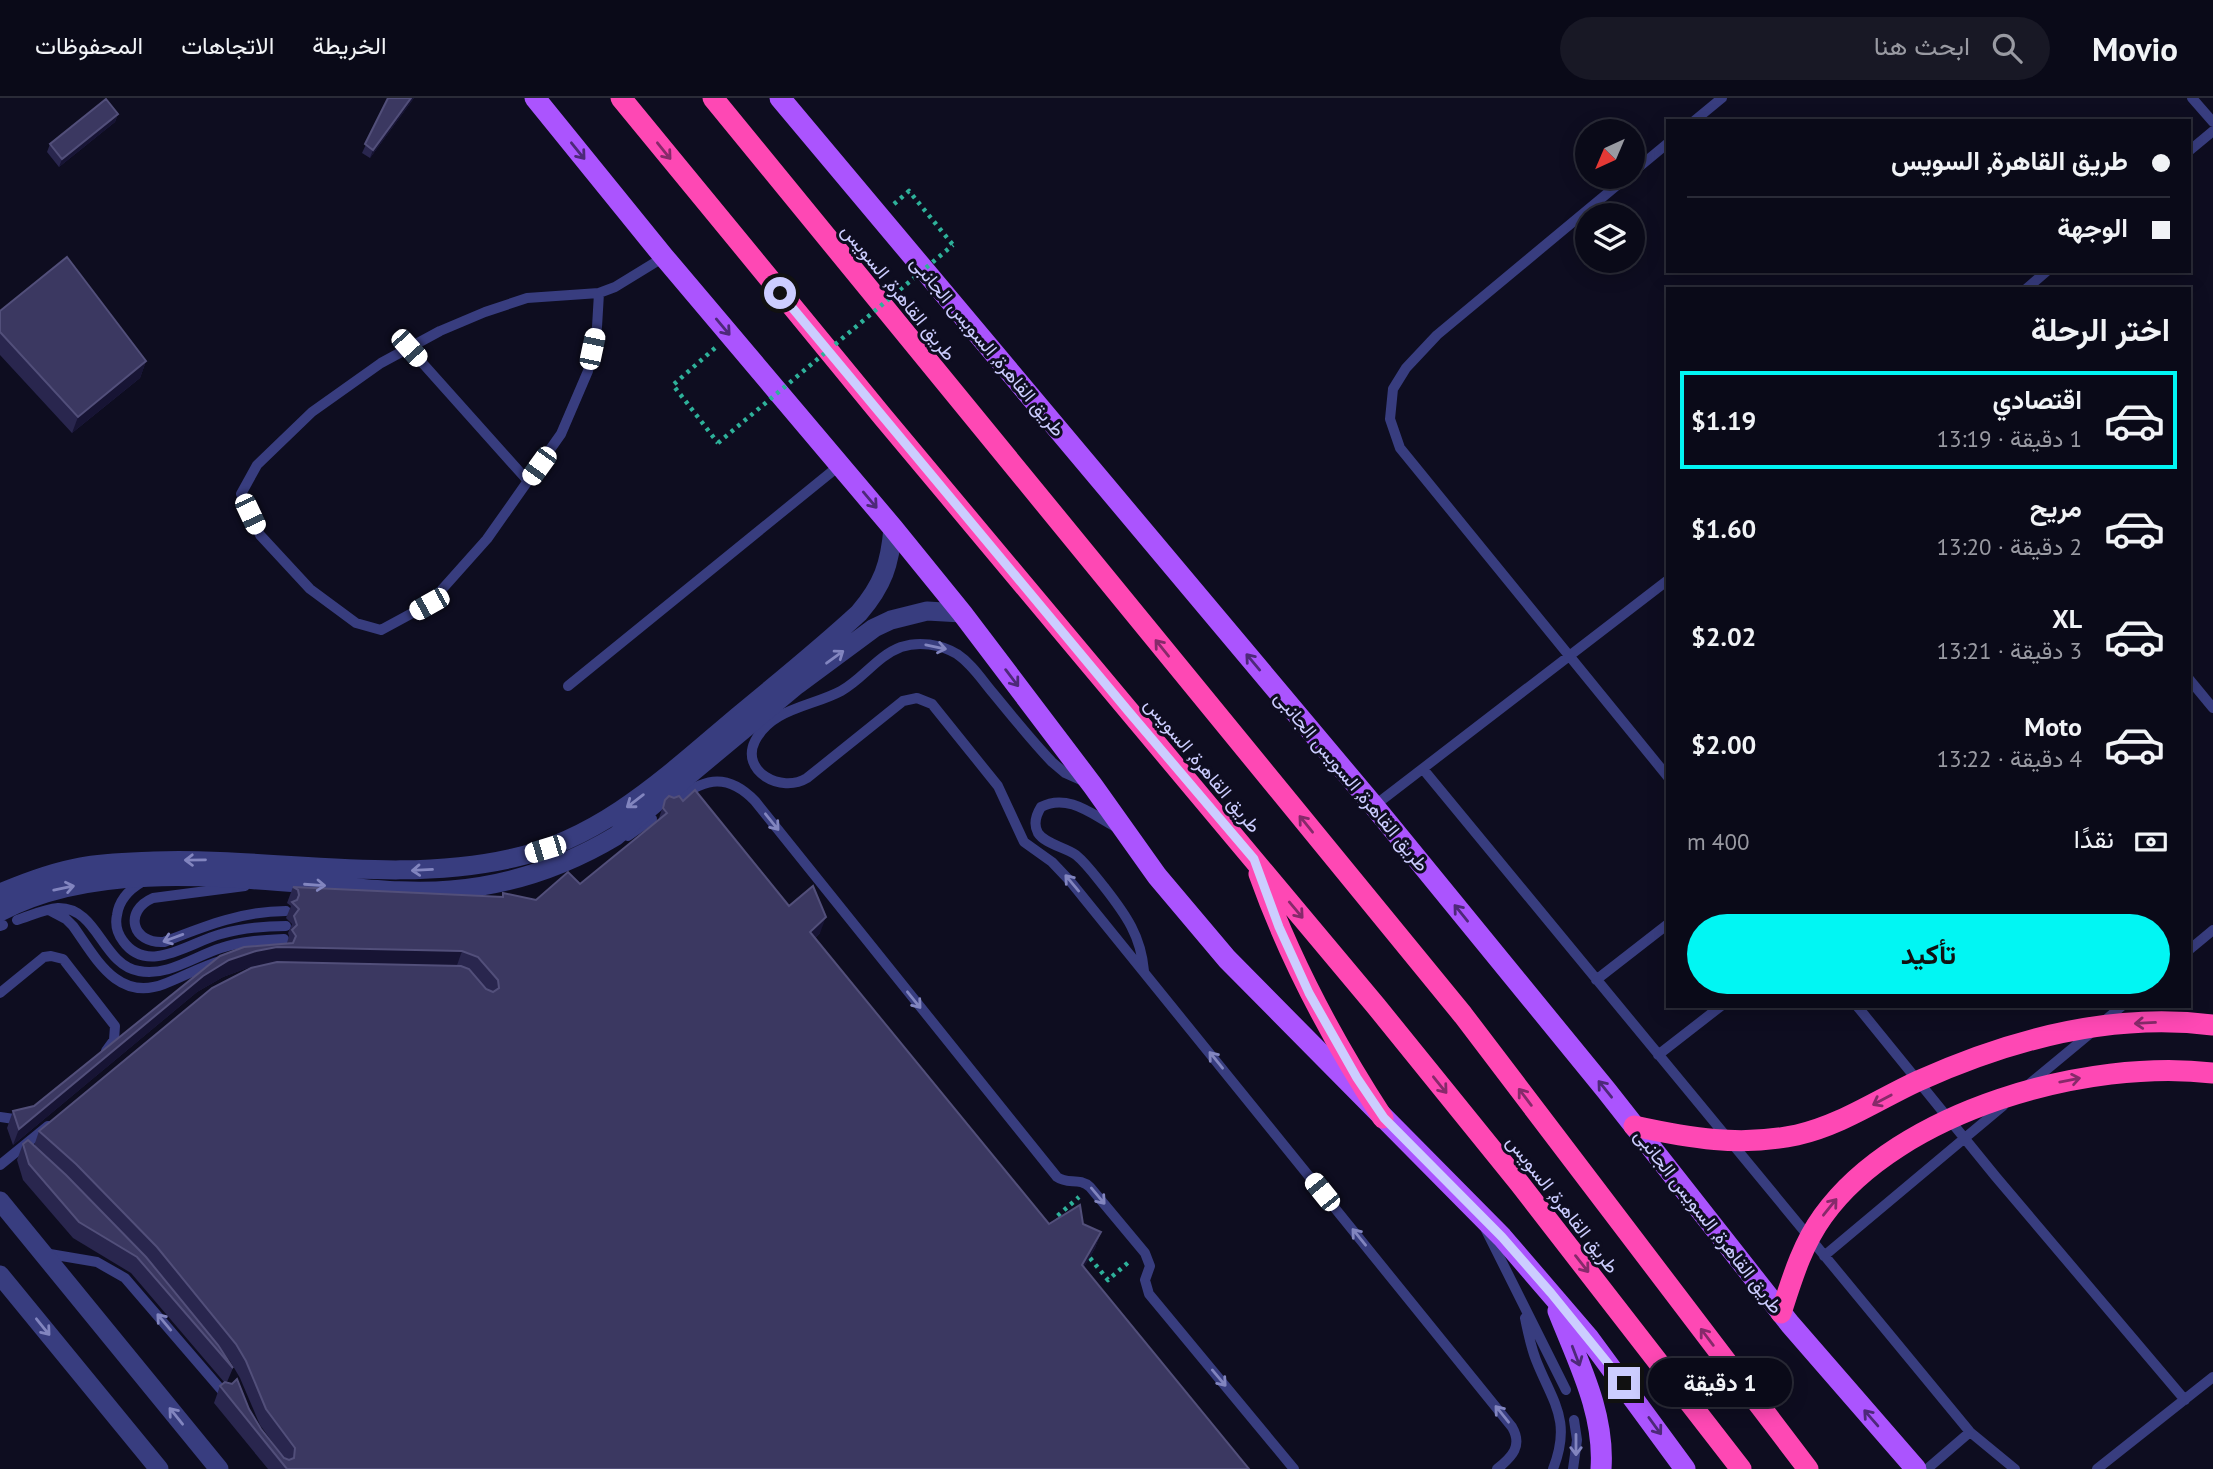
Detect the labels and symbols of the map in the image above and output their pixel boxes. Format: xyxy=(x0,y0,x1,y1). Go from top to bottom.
north arrow xyxy=(1575,119,1645,189)
one-way arrow xyxy=(570,142,586,160)
one-way arrow xyxy=(657,142,672,160)
street label: طريق القاهرة, السويس xyxy=(836,219,962,365)
street label: طريق القاهرة, السويس الجانبى xyxy=(905,251,1071,441)
route start xyxy=(764,277,796,309)
one-way arrow xyxy=(715,317,730,335)
car xyxy=(388,325,431,371)
car xyxy=(578,326,607,372)
car xyxy=(519,443,560,489)
car xyxy=(232,491,269,537)
one-way arrow xyxy=(862,491,878,509)
car xyxy=(406,585,453,623)
one-way arrow xyxy=(1154,639,1170,657)
one-way arrow xyxy=(924,640,947,654)
one-way arrow xyxy=(825,649,843,664)
one-way arrow xyxy=(1245,653,1261,671)
one-way arrow xyxy=(1004,668,1019,687)
street label: طريق القاهرة, السويس الجانبى xyxy=(1269,686,1435,876)
street label: طريق القاهرة, السويس xyxy=(1139,692,1267,838)
one-way arrow xyxy=(626,793,645,808)
one-way arrow xyxy=(764,813,779,831)
one-way arrow xyxy=(1298,815,1314,833)
car xyxy=(522,833,569,865)
one-way arrow xyxy=(184,853,207,867)
one-way arrow xyxy=(411,863,434,876)
one-way arrow xyxy=(1064,875,1080,893)
one-way arrow xyxy=(303,879,325,892)
one-way arrow xyxy=(52,881,75,894)
one-way arrow xyxy=(1288,900,1304,918)
one-way arrow xyxy=(1453,904,1469,922)
one-way arrow xyxy=(163,933,185,945)
one-way arrow xyxy=(906,990,922,1008)
one-way arrow xyxy=(2134,1017,2157,1030)
one-way arrow xyxy=(1208,1052,1223,1070)
one-way arrow xyxy=(2058,1073,2081,1087)
one-way arrow xyxy=(1433,1076,1448,1094)
one-way arrow xyxy=(1597,1080,1612,1098)
one-way arrow xyxy=(1518,1088,1532,1107)
one-way arrow xyxy=(1872,1094,1893,1107)
street label: طريق القاهرة, السويس الجانبى xyxy=(1629,1124,1789,1318)
street label: طريق القاهرة, السويس xyxy=(1501,1130,1625,1278)
car xyxy=(1301,1169,1344,1215)
one-way arrow xyxy=(1090,1186,1106,1204)
one-way arrow xyxy=(1822,1199,1838,1217)
one-way arrow xyxy=(1351,1228,1367,1246)
one-way arrow xyxy=(1574,1254,1589,1272)
one-way arrow xyxy=(156,1313,172,1331)
one-way arrow xyxy=(35,1318,51,1336)
one-way arrow xyxy=(1700,1328,1715,1346)
one-way arrow xyxy=(1570,1345,1583,1367)
callout: 1 دقيقة xyxy=(1648,1358,1792,1408)
route end xyxy=(1608,1367,1640,1399)
one-way arrow xyxy=(1211,1369,1227,1387)
one-way arrow xyxy=(1494,1405,1510,1423)
one-way arrow xyxy=(168,1408,183,1426)
one-way arrow xyxy=(1863,1409,1879,1427)
one-way arrow xyxy=(1648,1416,1662,1435)
one-way arrow xyxy=(1569,1433,1582,1456)

